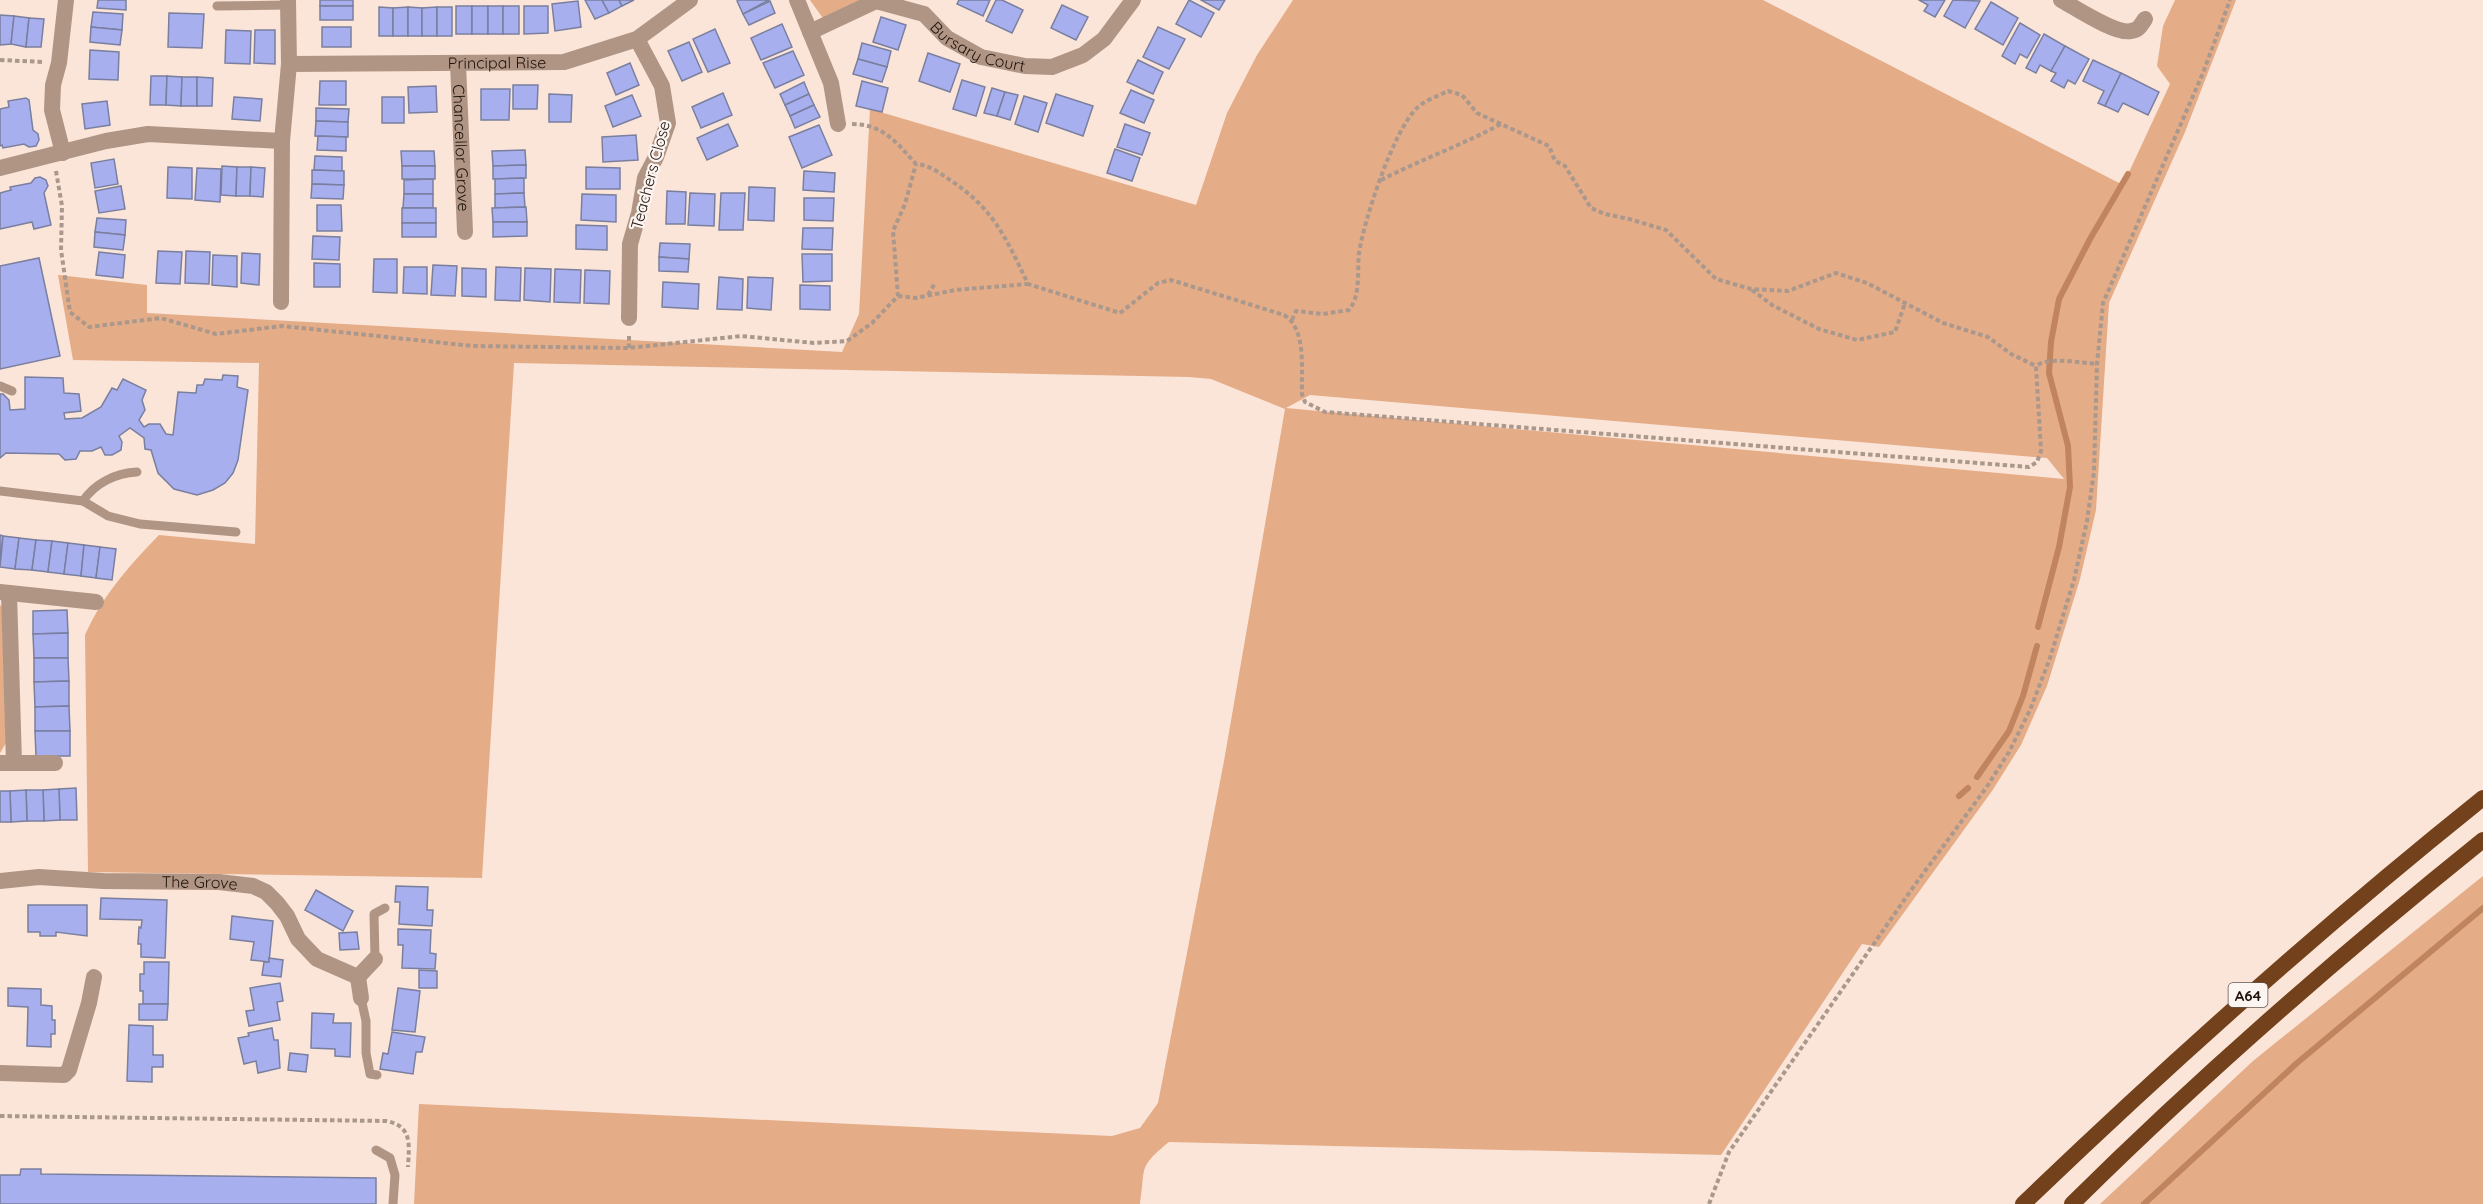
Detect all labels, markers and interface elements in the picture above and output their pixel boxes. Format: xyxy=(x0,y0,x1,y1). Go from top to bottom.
street label: Bursary Court xyxy=(926,17,1027,76)
street label: Principal Rise xyxy=(448,52,546,73)
street label: Chancellor Grove xyxy=(449,84,474,212)
street label: Teachers Close xyxy=(626,119,674,231)
street label: The Grove xyxy=(162,872,239,894)
road number: A64 xyxy=(2228,983,2268,1007)

